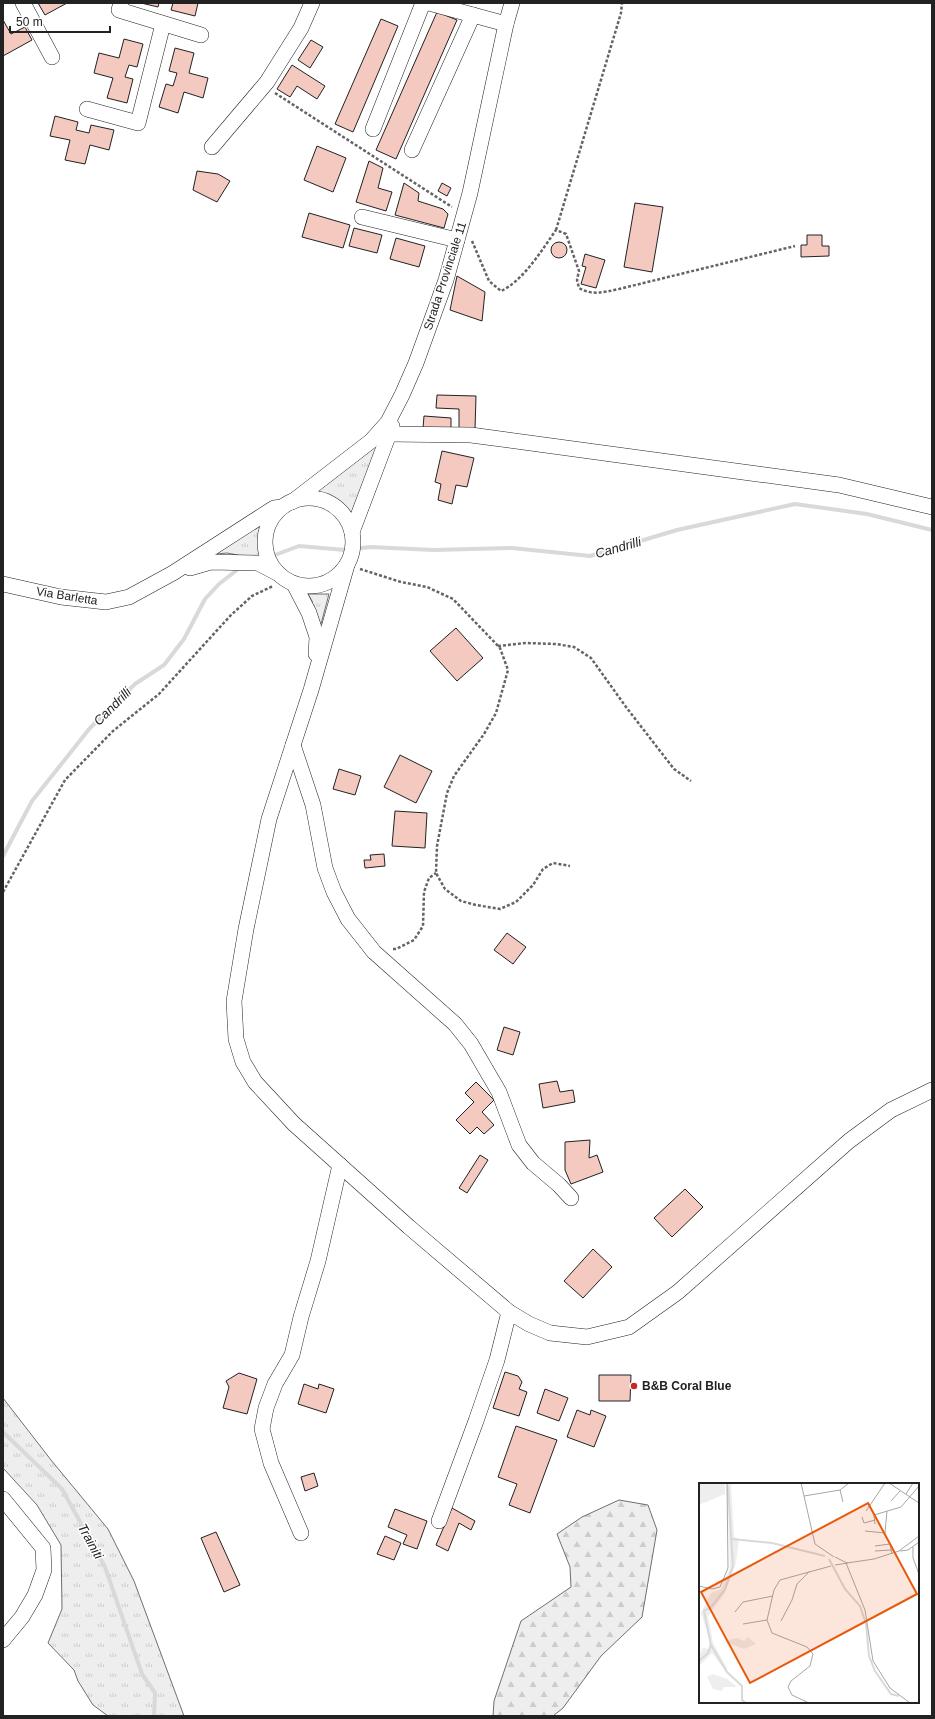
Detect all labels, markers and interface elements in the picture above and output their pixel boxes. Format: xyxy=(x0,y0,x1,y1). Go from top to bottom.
scale bar xyxy=(10,8,110,34)
text: 50 m xyxy=(16,15,43,29)
street label: Strada Provinciale 11 xyxy=(421,220,469,332)
water label: Candrilli xyxy=(593,533,644,561)
street label: Via Barletta xyxy=(35,584,99,608)
water label: Candrilli xyxy=(90,684,135,728)
place label: B&B Coral Blue xyxy=(642,1379,732,1393)
marker: B&B Coral Blue xyxy=(629,1381,639,1391)
inset map xyxy=(699,1483,919,1703)
water label: Trainiti xyxy=(75,1521,107,1562)

